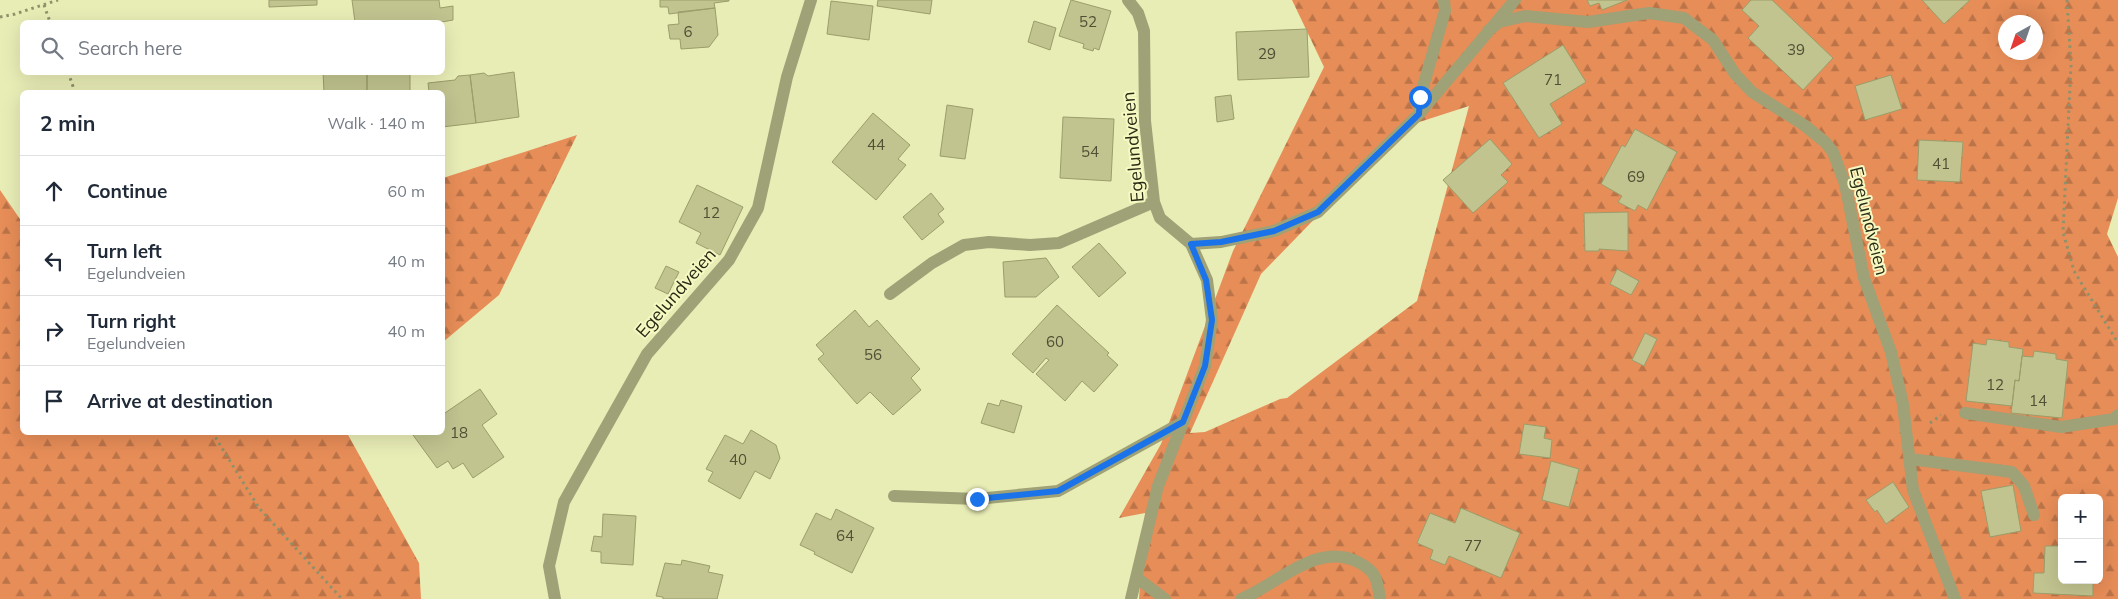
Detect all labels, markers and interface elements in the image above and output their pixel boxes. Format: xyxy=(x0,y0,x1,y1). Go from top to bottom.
house number: 52 xyxy=(1079,12,1097,31)
north arrow xyxy=(1998,15,2043,60)
search box xyxy=(20,20,445,75)
house number: 6 xyxy=(683,22,693,41)
icon: search xyxy=(38,34,66,62)
text: Search here xyxy=(78,36,182,60)
house number: 39 xyxy=(1787,40,1805,59)
house number: 29 xyxy=(1258,44,1276,63)
house number: 71 xyxy=(1544,70,1562,89)
route start xyxy=(1409,86,1432,109)
street label: Egelundveien xyxy=(1116,91,1149,203)
text: 2 min xyxy=(40,110,95,136)
text: Walk · 140 m xyxy=(327,113,425,133)
house number: 44 xyxy=(867,135,885,154)
house number: 54 xyxy=(1081,142,1099,161)
house number: 41 xyxy=(1932,154,1950,173)
street label: Egelundveien xyxy=(1845,164,1894,278)
house number: 69 xyxy=(1627,167,1645,186)
icon: ahead xyxy=(40,177,68,205)
text: Continue xyxy=(87,179,167,203)
text: 60 m xyxy=(388,181,425,201)
house number: 12 xyxy=(702,203,720,222)
text: Turn left xyxy=(87,239,162,263)
street label: Egelundveien xyxy=(631,243,721,342)
icon: left xyxy=(40,247,68,275)
text: 40 m xyxy=(388,251,425,271)
text: Egelundveien xyxy=(87,263,186,283)
text: Turn right xyxy=(87,309,176,333)
icon: right xyxy=(40,317,68,345)
text: 40 m xyxy=(388,321,425,341)
house number: 60 xyxy=(1046,332,1064,351)
text: Egelundveien xyxy=(87,333,186,353)
house number: 56 xyxy=(864,345,882,364)
house number: 12 xyxy=(1986,375,2004,394)
icon: arrive xyxy=(40,387,68,415)
text: Arrive at destination xyxy=(87,389,273,413)
house number: 14 xyxy=(2029,391,2047,410)
house number: 18 xyxy=(450,423,468,442)
house number: 40 xyxy=(729,450,747,469)
route end xyxy=(966,488,989,511)
map controls xyxy=(2058,494,2103,584)
button: + xyxy=(2058,494,2103,539)
house number: 64 xyxy=(836,526,854,545)
house number: 77 xyxy=(1464,536,1482,555)
button: − xyxy=(2058,539,2103,584)

